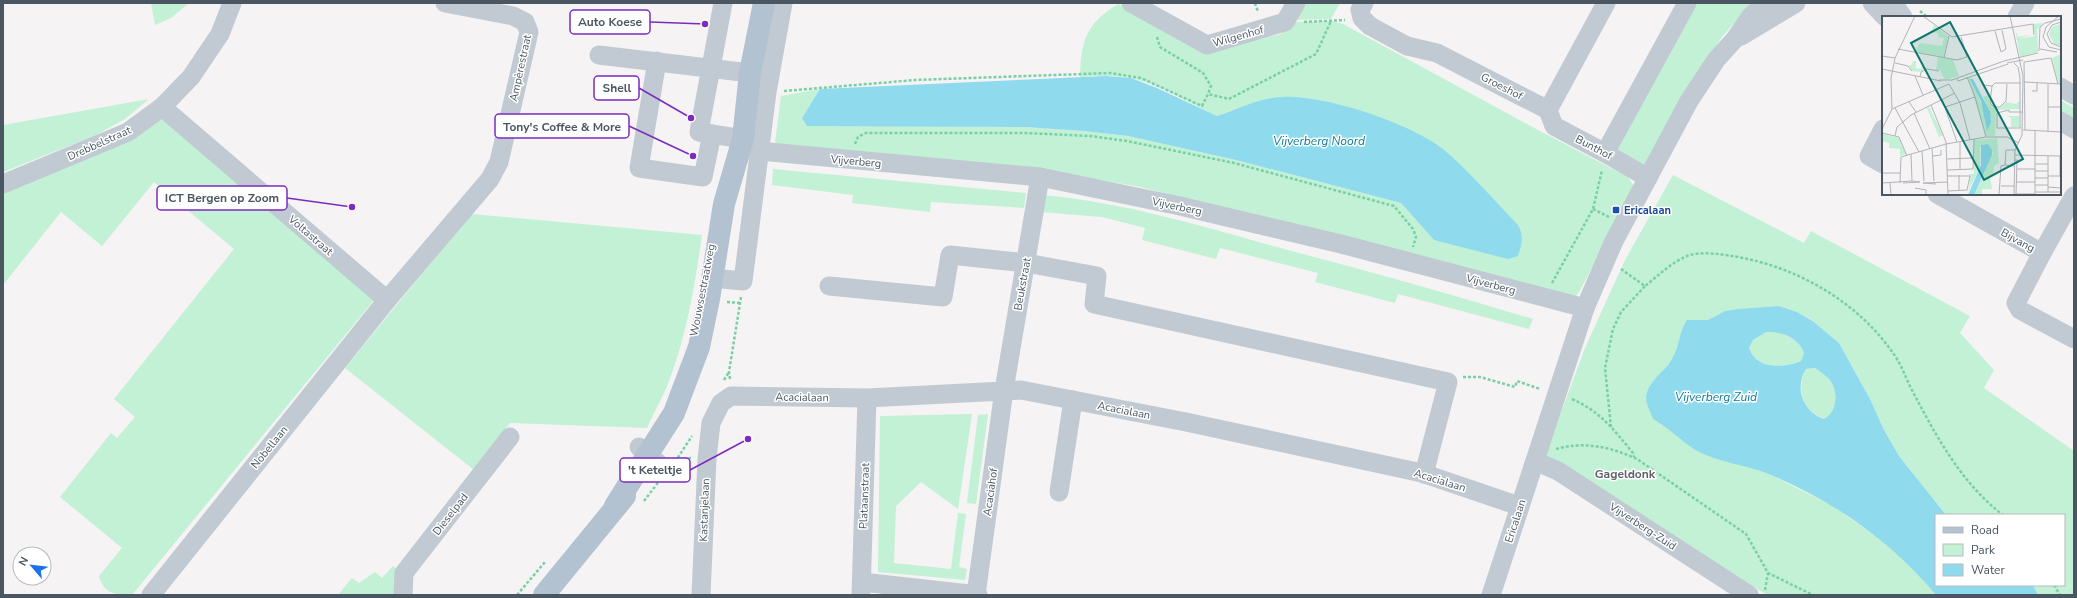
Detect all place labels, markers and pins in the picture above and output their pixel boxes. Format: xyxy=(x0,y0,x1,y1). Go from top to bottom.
callout: Auto Koese xyxy=(570,10,650,34)
callout: Shell xyxy=(594,76,639,100)
callout: Tony's Coffee & More xyxy=(495,114,629,138)
callout: ICT Bergen op Zoom xyxy=(157,186,287,210)
place label: Ericalaan xyxy=(1624,203,1671,218)
marker: Ericalaan xyxy=(1611,205,1621,215)
callout: 't Keteltje xyxy=(620,458,690,482)

